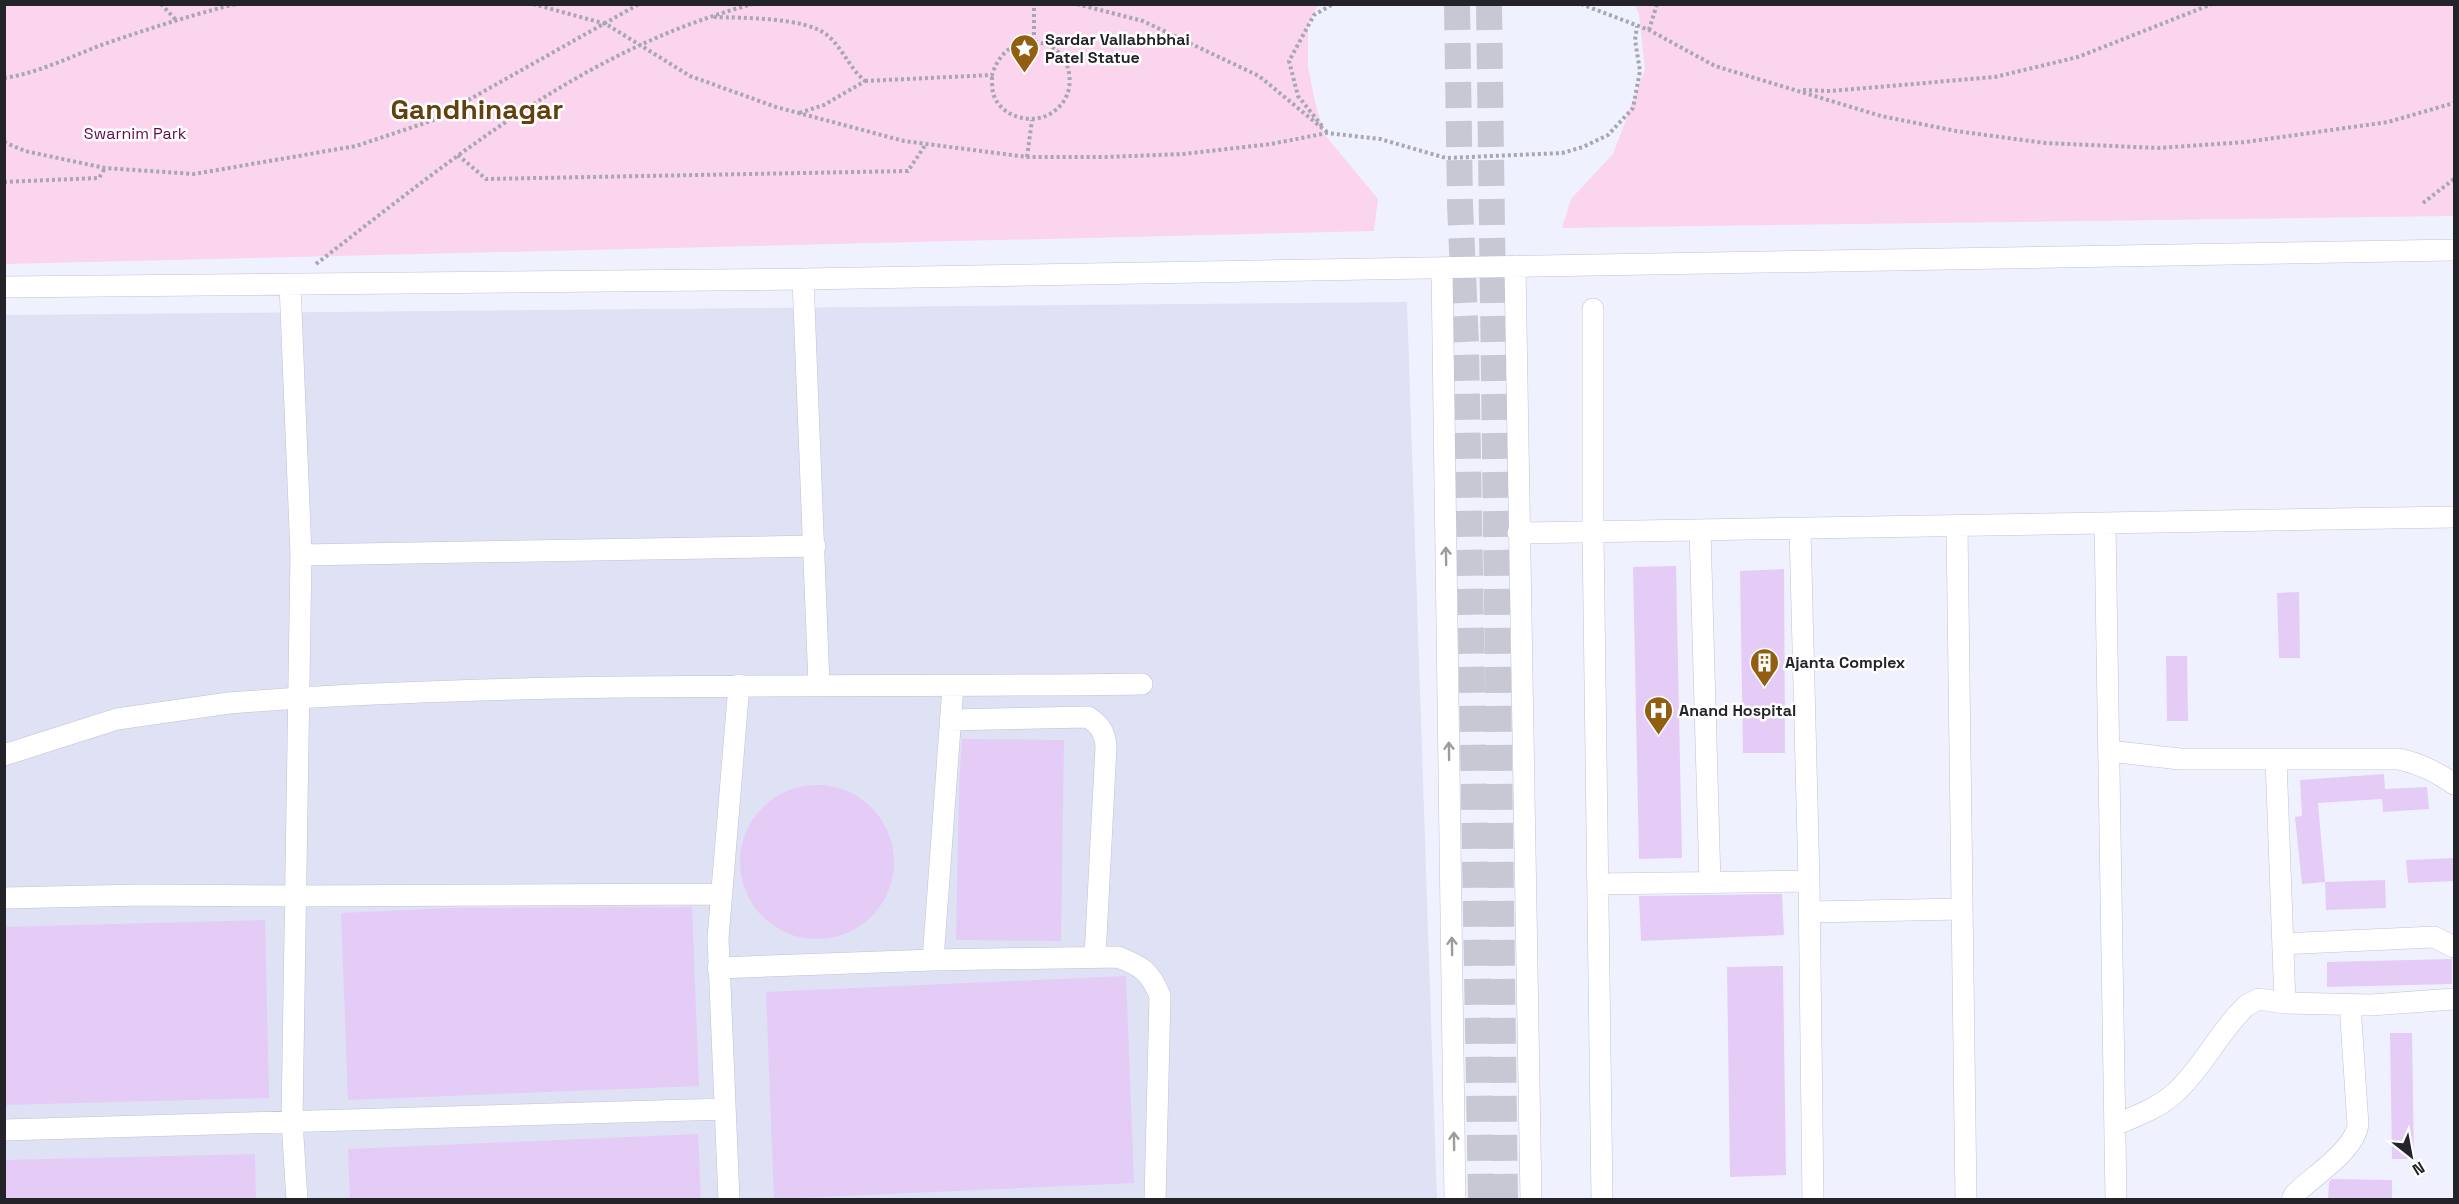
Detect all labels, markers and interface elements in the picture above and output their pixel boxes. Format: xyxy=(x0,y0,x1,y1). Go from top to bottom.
place label: Sardar Vallabhbhai Patel Statue xyxy=(1045,29,1190,68)
place icon: Sardar Vallabhbhai Patel Statue xyxy=(1008,32,1040,74)
district label: Gandhinagar xyxy=(391,91,563,127)
park label: Swarnim Park xyxy=(84,123,187,144)
one-way arrow xyxy=(1440,547,1452,567)
building icon: Ajanta Complex xyxy=(1748,646,1780,688)
place label: Ajanta Complex xyxy=(1785,652,1906,673)
hospital icon: Anand Hospital xyxy=(1642,694,1674,736)
place label: Anand Hospital xyxy=(1679,700,1796,721)
one-way arrow xyxy=(1443,742,1455,762)
one-way arrow xyxy=(1446,937,1457,957)
north arrow xyxy=(2381,1126,2441,1186)
one-way arrow xyxy=(1448,1132,1460,1152)
text: N xyxy=(2408,1157,2428,1180)

